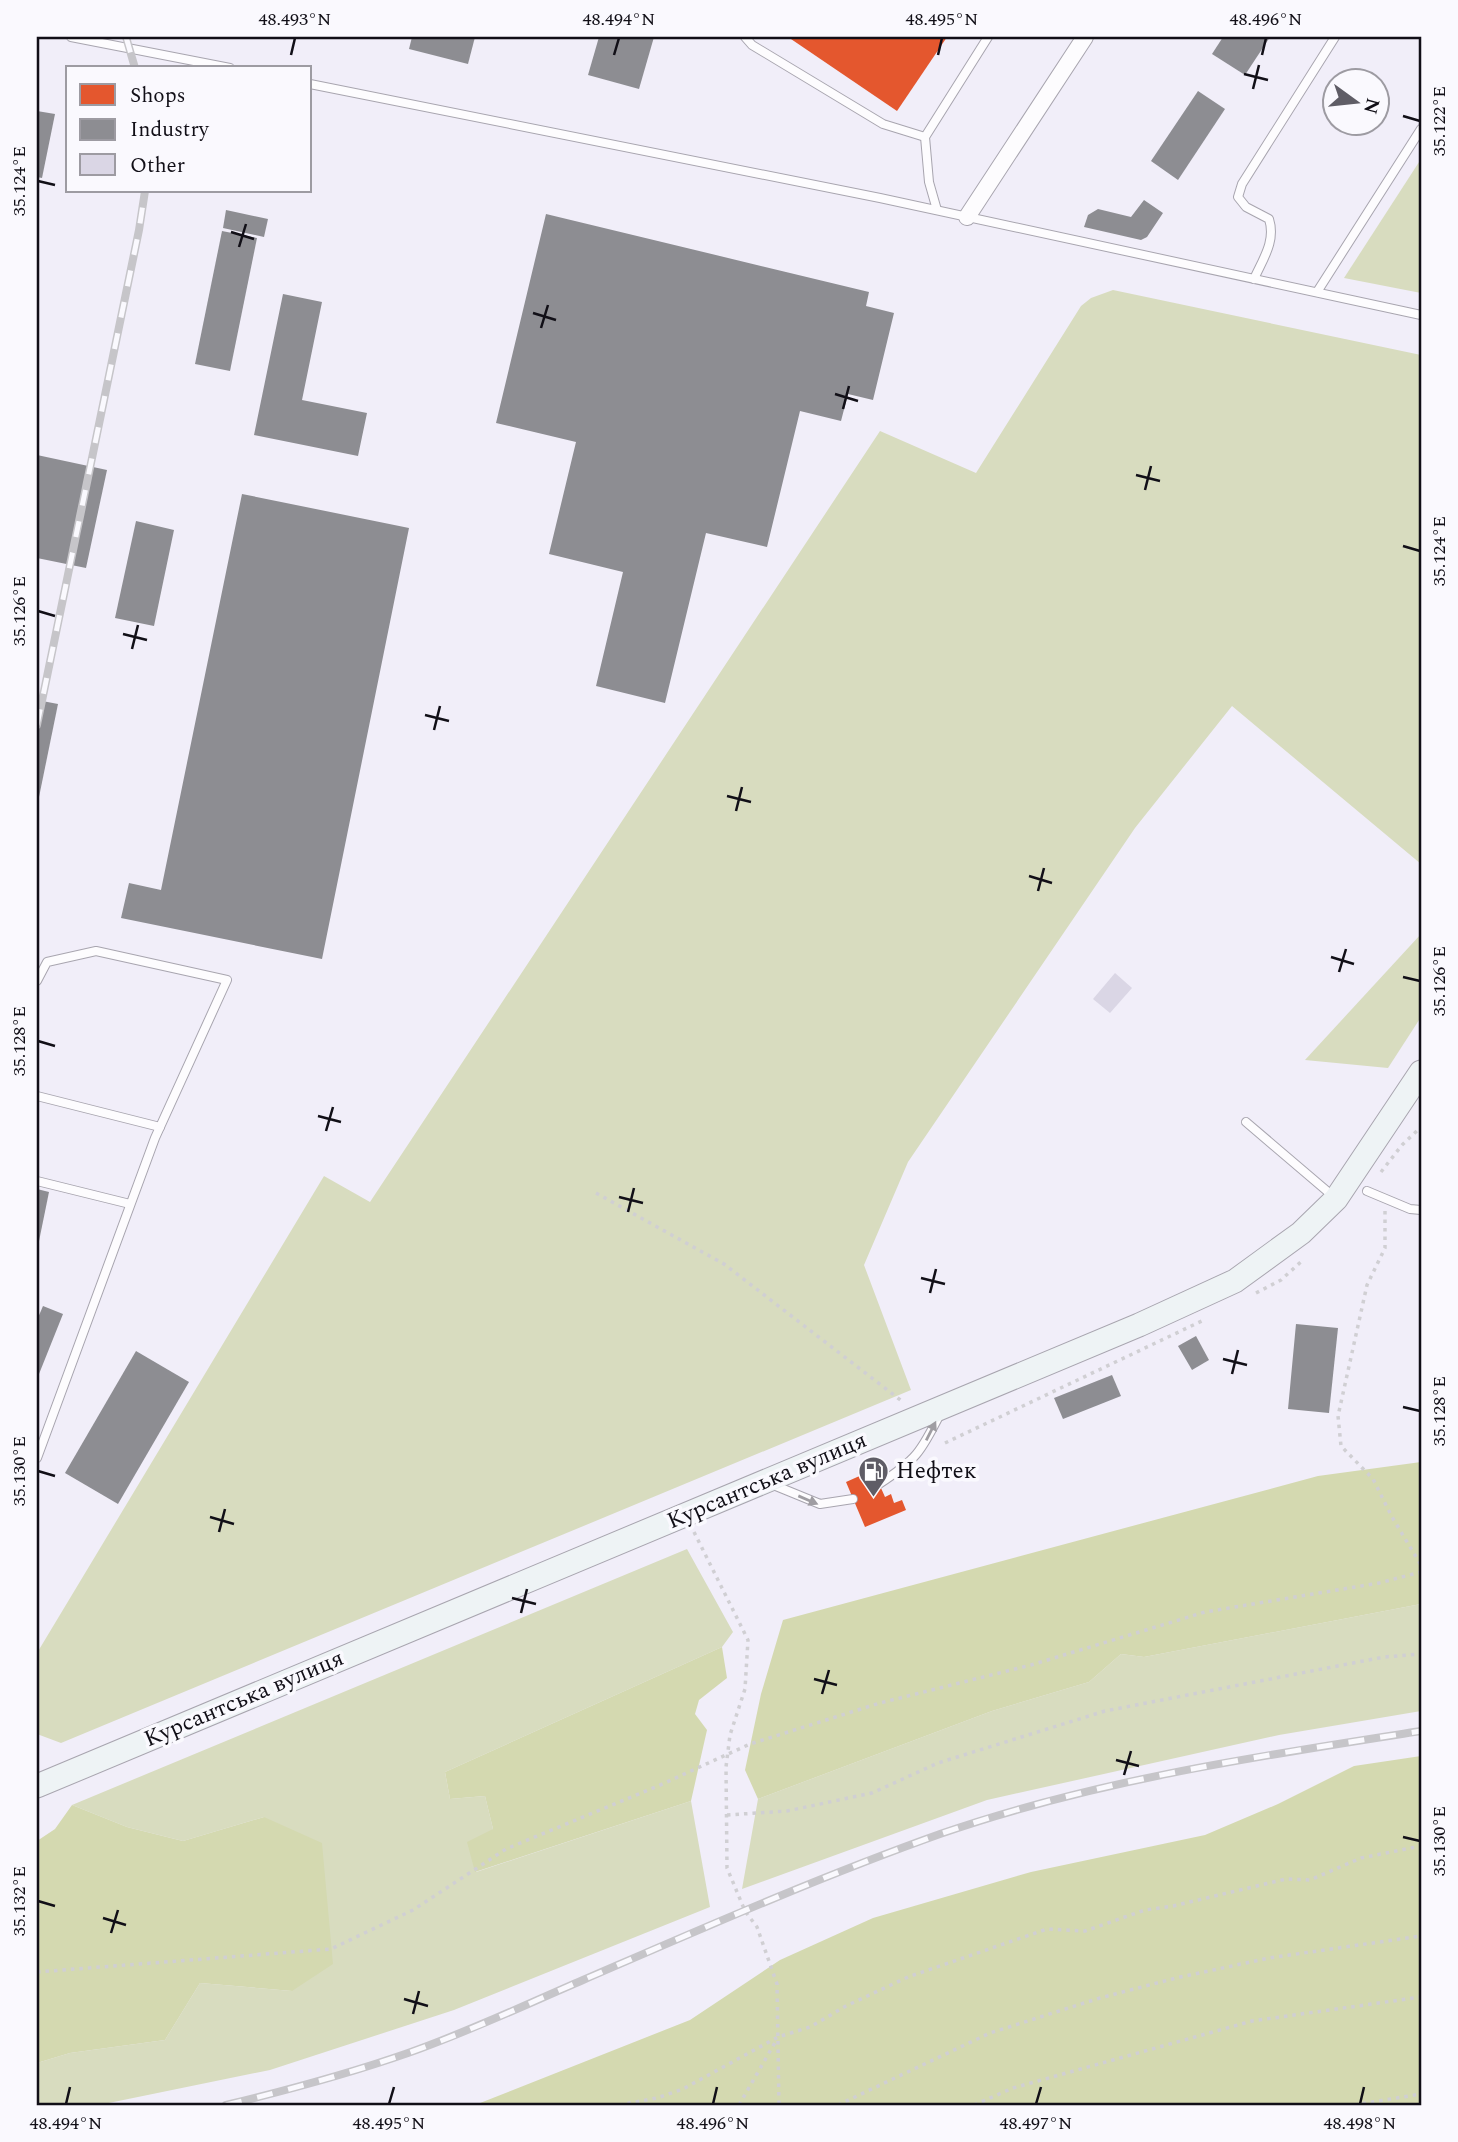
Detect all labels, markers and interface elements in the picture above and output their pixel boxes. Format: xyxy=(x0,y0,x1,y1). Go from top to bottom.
text: 48.493°N xyxy=(259,6,331,33)
text: 48.494°N xyxy=(583,6,655,33)
text: 48.495°N xyxy=(906,6,978,33)
text: 48.496°N xyxy=(1230,6,1302,33)
legend xyxy=(66,66,312,192)
north arrow xyxy=(1322,66,1392,136)
text: Shops xyxy=(130,80,186,112)
text: 35.122°E xyxy=(1426,86,1453,156)
text: N xyxy=(1355,95,1387,117)
text: Industry xyxy=(130,114,210,146)
text: 35.124°E xyxy=(6,146,33,216)
text: Other xyxy=(130,150,185,182)
text: 35.124°E xyxy=(1426,516,1453,586)
text: 35.126°E xyxy=(6,576,33,646)
text: 35.126°E xyxy=(1426,946,1453,1016)
text: 35.128°E xyxy=(6,1006,33,1076)
text: 35.128°E xyxy=(1426,1376,1453,1446)
one-way arrow xyxy=(926,1421,937,1441)
street label: Курсантська вулиця xyxy=(662,1423,872,1539)
text: 35.130°E xyxy=(6,1436,33,1506)
fuel station icon: Нефтек xyxy=(856,1454,890,1498)
place label: Нефтек xyxy=(896,1454,977,1489)
one-way arrow xyxy=(798,1494,819,1505)
street label: Курсантська вулиця xyxy=(139,1641,349,1757)
text: 35.130°E xyxy=(1426,1806,1453,1876)
text: 35.132°E xyxy=(6,1866,33,1936)
text: 48.494°N xyxy=(30,2110,102,2137)
text: 48.495°N xyxy=(353,2110,425,2137)
text: 48.496°N xyxy=(677,2110,749,2137)
text: 48.497°N xyxy=(1000,2110,1072,2137)
text: 48.498°N xyxy=(1324,2110,1396,2137)

